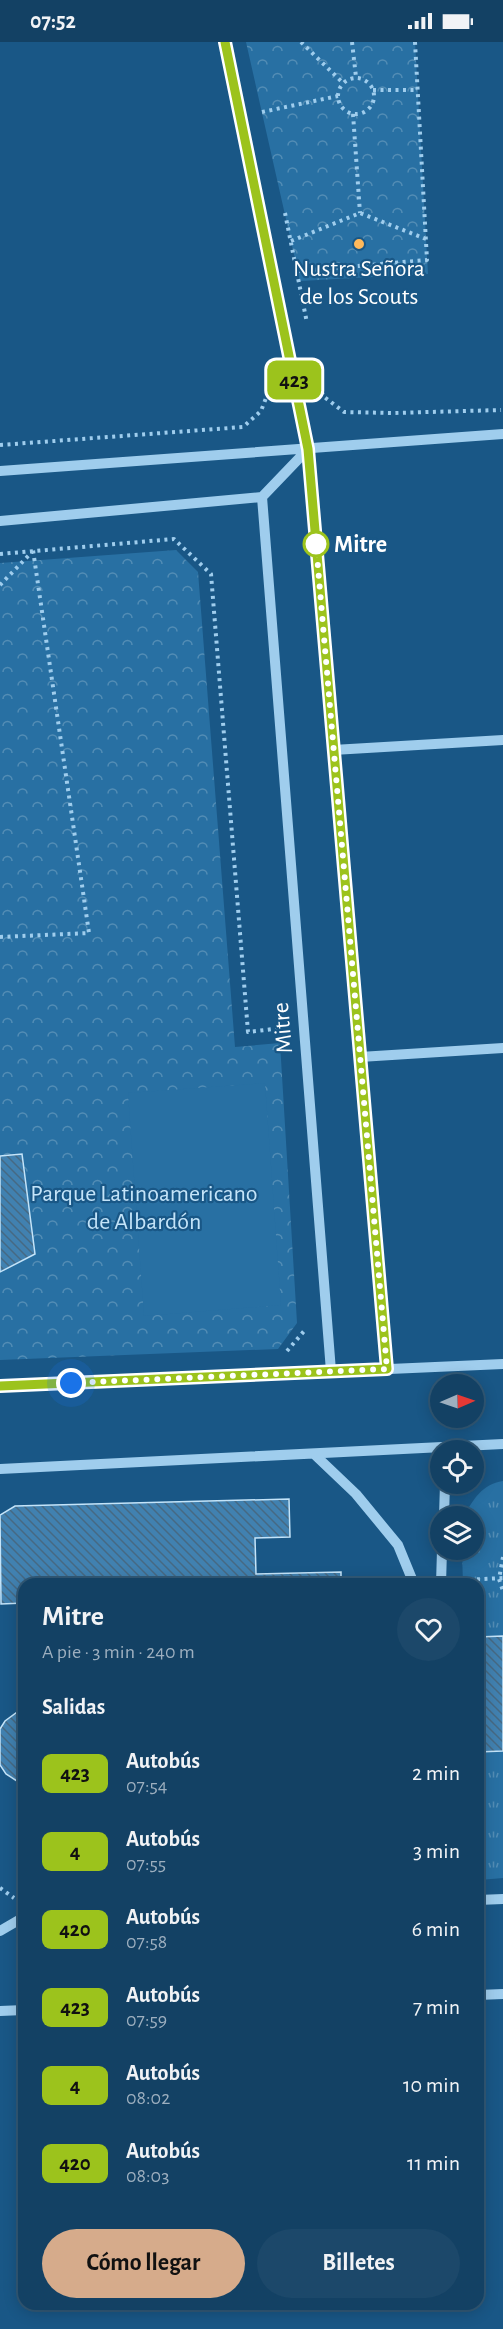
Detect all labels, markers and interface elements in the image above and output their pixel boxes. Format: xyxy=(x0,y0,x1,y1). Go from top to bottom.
text: 07:52 xyxy=(30,10,76,32)
marker: Nustra Señora de los Scouts xyxy=(352,237,366,251)
place label: Nustra Señora de los Scouts xyxy=(293,257,425,309)
line badge: 423 xyxy=(260,360,328,400)
text: 423 xyxy=(279,370,309,391)
marker: Mitre xyxy=(303,531,329,557)
place label: Mitre xyxy=(334,533,387,557)
street label: Mitre xyxy=(269,1001,297,1054)
park label: Parque Latinoamericano de Albardón xyxy=(30,1182,258,1234)
your location xyxy=(56,1368,86,1398)
north arrow xyxy=(430,1374,484,1428)
map controls xyxy=(430,1374,484,1560)
button: locate xyxy=(430,1440,484,1494)
button: layers xyxy=(430,1506,484,1560)
button: heart xyxy=(397,1598,460,1661)
text: Mitre xyxy=(42,1603,104,1631)
text: A pie · 3 min · 240 m xyxy=(42,1642,195,1662)
text: Salidas xyxy=(42,1696,105,1718)
text: Autobús xyxy=(126,1750,200,1772)
text: 2 min xyxy=(412,1762,460,1784)
text: 423 xyxy=(60,1763,90,1784)
text: 07:54 xyxy=(126,1776,167,1796)
text: Autobús xyxy=(126,1828,200,1850)
text: 3 min xyxy=(413,1840,460,1862)
text: 4 xyxy=(70,1841,80,1862)
text: 07:55 xyxy=(126,1854,166,1874)
text: Autobús xyxy=(126,1906,200,1928)
text: 6 min xyxy=(412,1918,460,1940)
text: 420 xyxy=(59,1919,91,1940)
text: 07:58 xyxy=(126,1932,167,1952)
text: Autobús xyxy=(126,1984,200,2006)
text: 7 min xyxy=(413,1996,460,2018)
text: 423 xyxy=(60,1997,90,2018)
text: 07:59 xyxy=(126,2010,167,2030)
text: Autobús xyxy=(126,2062,200,2084)
text: 10 min xyxy=(403,2074,460,2096)
text: 4 xyxy=(70,2075,80,2096)
text: 08:02 xyxy=(126,2088,170,2108)
text: Autobús xyxy=(126,2140,200,2162)
text: 11 min xyxy=(407,2152,460,2174)
text: 420 xyxy=(59,2153,91,2174)
text: 08:03 xyxy=(126,2166,169,2186)
button: Cómo llegar xyxy=(42,2229,245,2298)
button: Billetes xyxy=(257,2229,460,2298)

